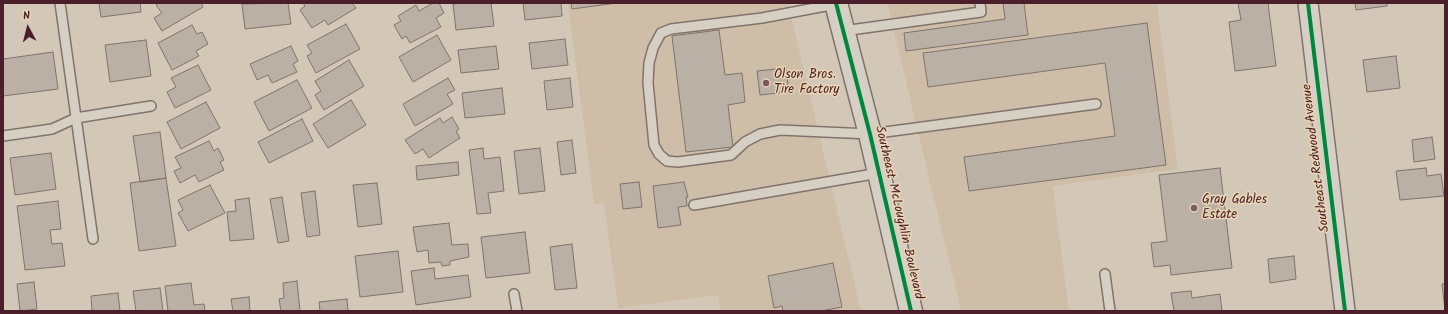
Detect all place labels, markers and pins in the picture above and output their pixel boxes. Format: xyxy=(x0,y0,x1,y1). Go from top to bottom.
place label: Olson Bros. Tire Factory xyxy=(774,68,839,99)
marker: Olson Bros. Tire Factory xyxy=(761,78,771,88)
place label: Gray Gables Estate xyxy=(1202,193,1267,224)
marker: Gray Gables Estate xyxy=(1189,203,1199,213)

